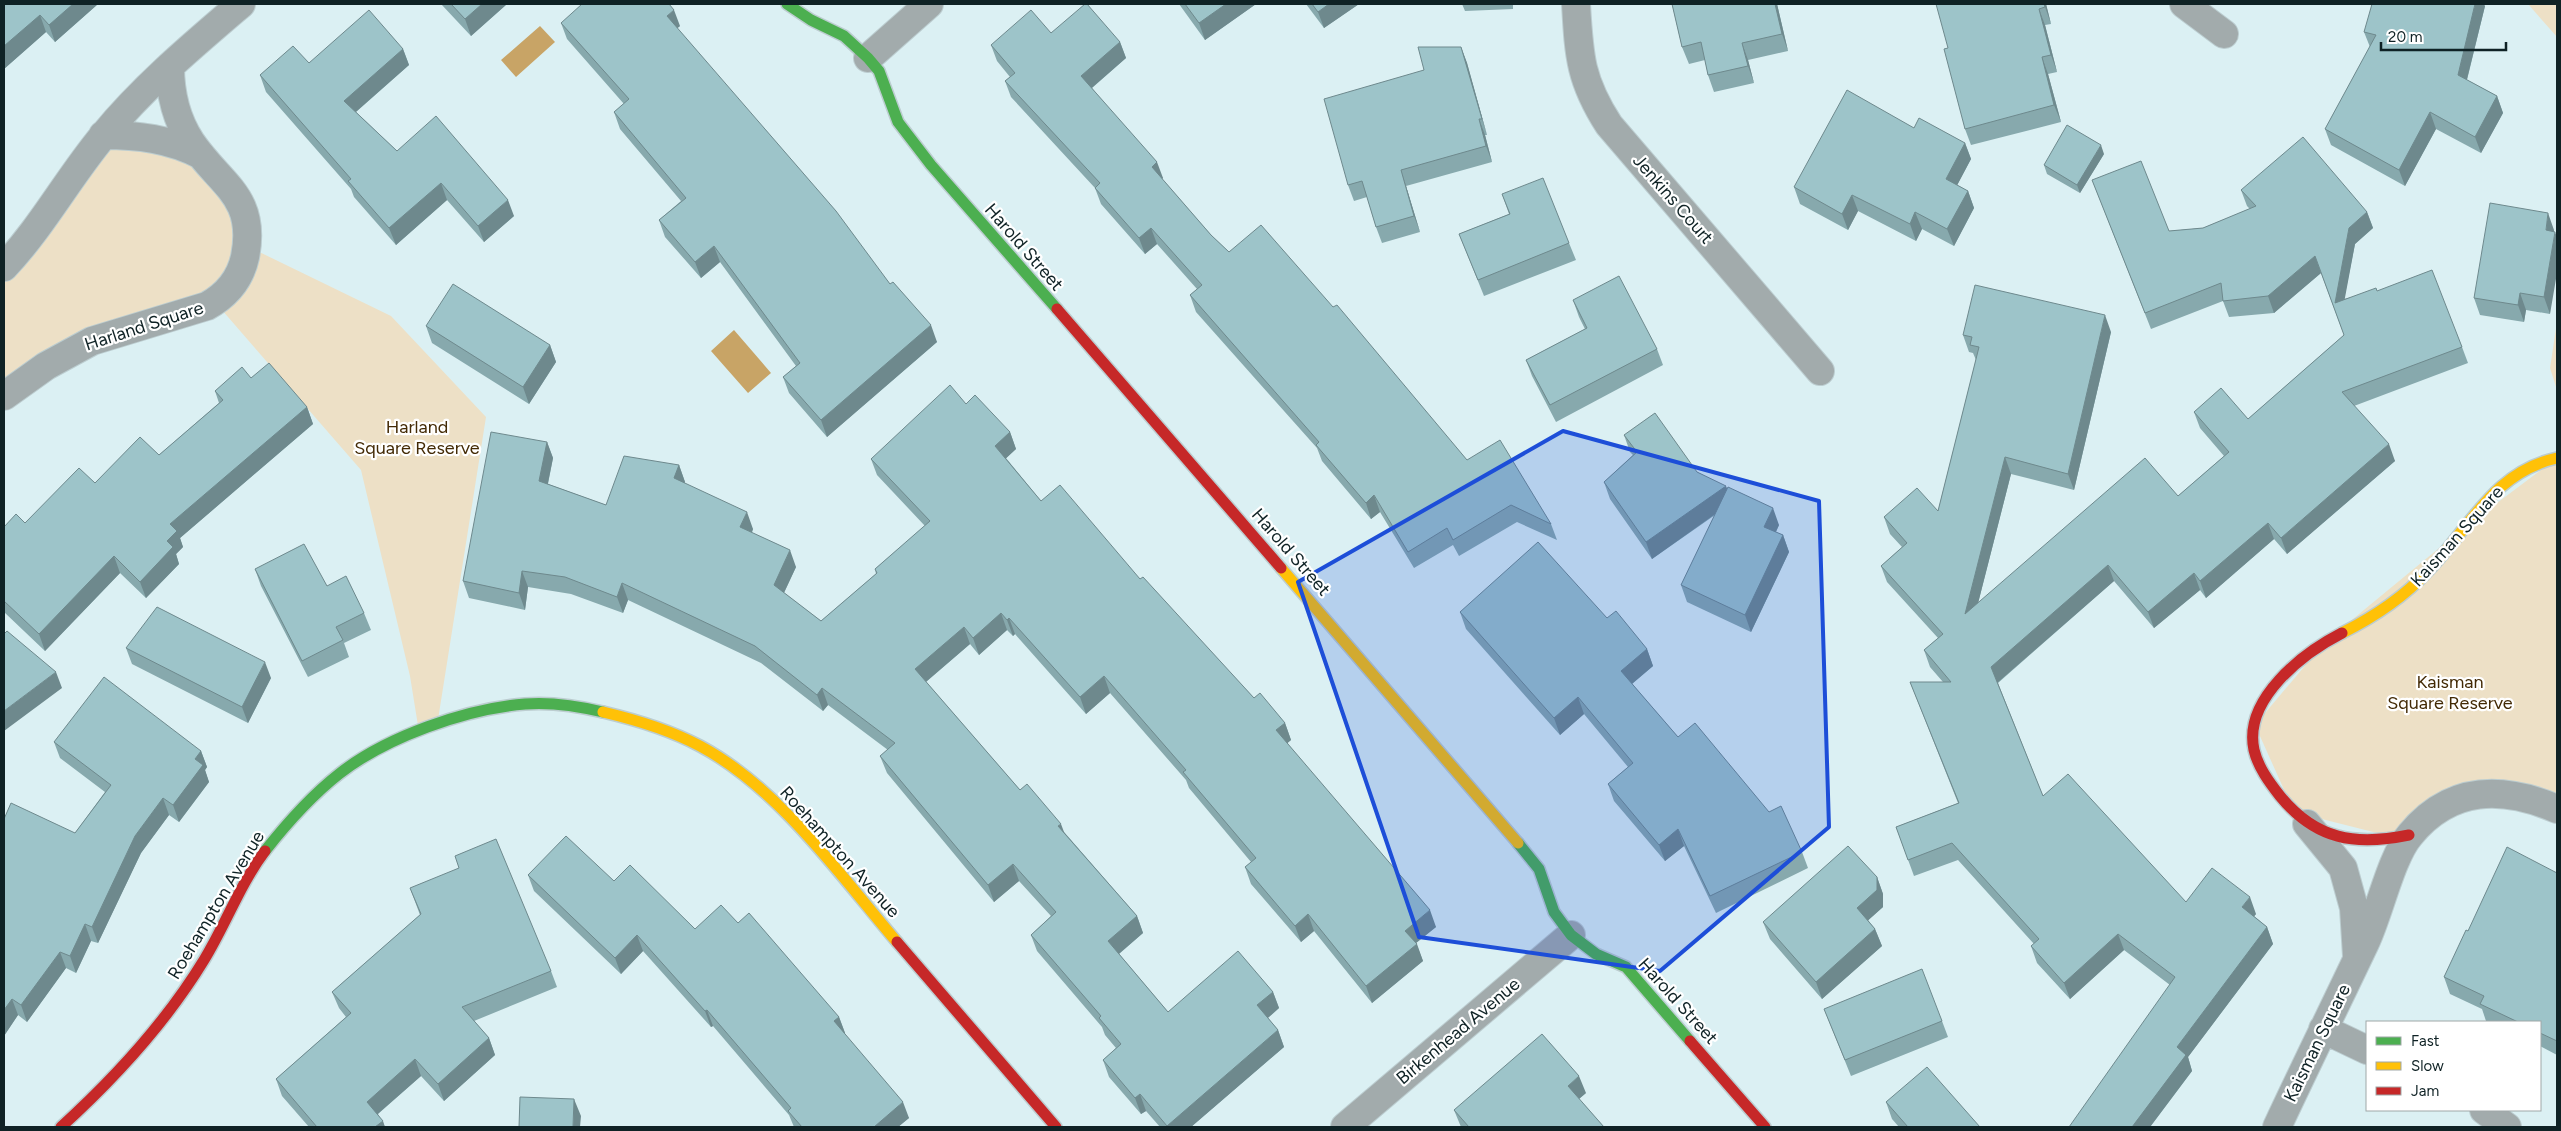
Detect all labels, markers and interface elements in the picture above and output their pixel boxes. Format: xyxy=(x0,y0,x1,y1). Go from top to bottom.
scale bar xyxy=(2381,20,2506,52)
text: 20 m xyxy=(2388,28,2422,46)
street label: Jenkins Court xyxy=(1628,150,1718,248)
street label: Harold Street xyxy=(980,199,1068,295)
street label: Harland Square xyxy=(82,296,206,356)
park label: Harland Square Reserve xyxy=(354,416,480,459)
street label: Kaisman Square xyxy=(2406,481,2508,591)
street label: Harold Street xyxy=(1247,504,1335,600)
park label: Kaisman Square Reserve xyxy=(2387,671,2513,714)
street label: Roehampton Avenue xyxy=(775,782,905,922)
street label: Roehampton Avenue xyxy=(163,827,269,983)
street label: Harold Street xyxy=(1633,953,1723,1049)
street label: Birkenhead Avenue xyxy=(1392,973,1524,1089)
street label: Kaisman Square xyxy=(2279,980,2355,1105)
legend xyxy=(2366,1021,2541,1111)
text: Fast xyxy=(2411,1032,2440,1050)
text: Slow xyxy=(2411,1057,2444,1075)
text: Jam xyxy=(2411,1082,2439,1100)

